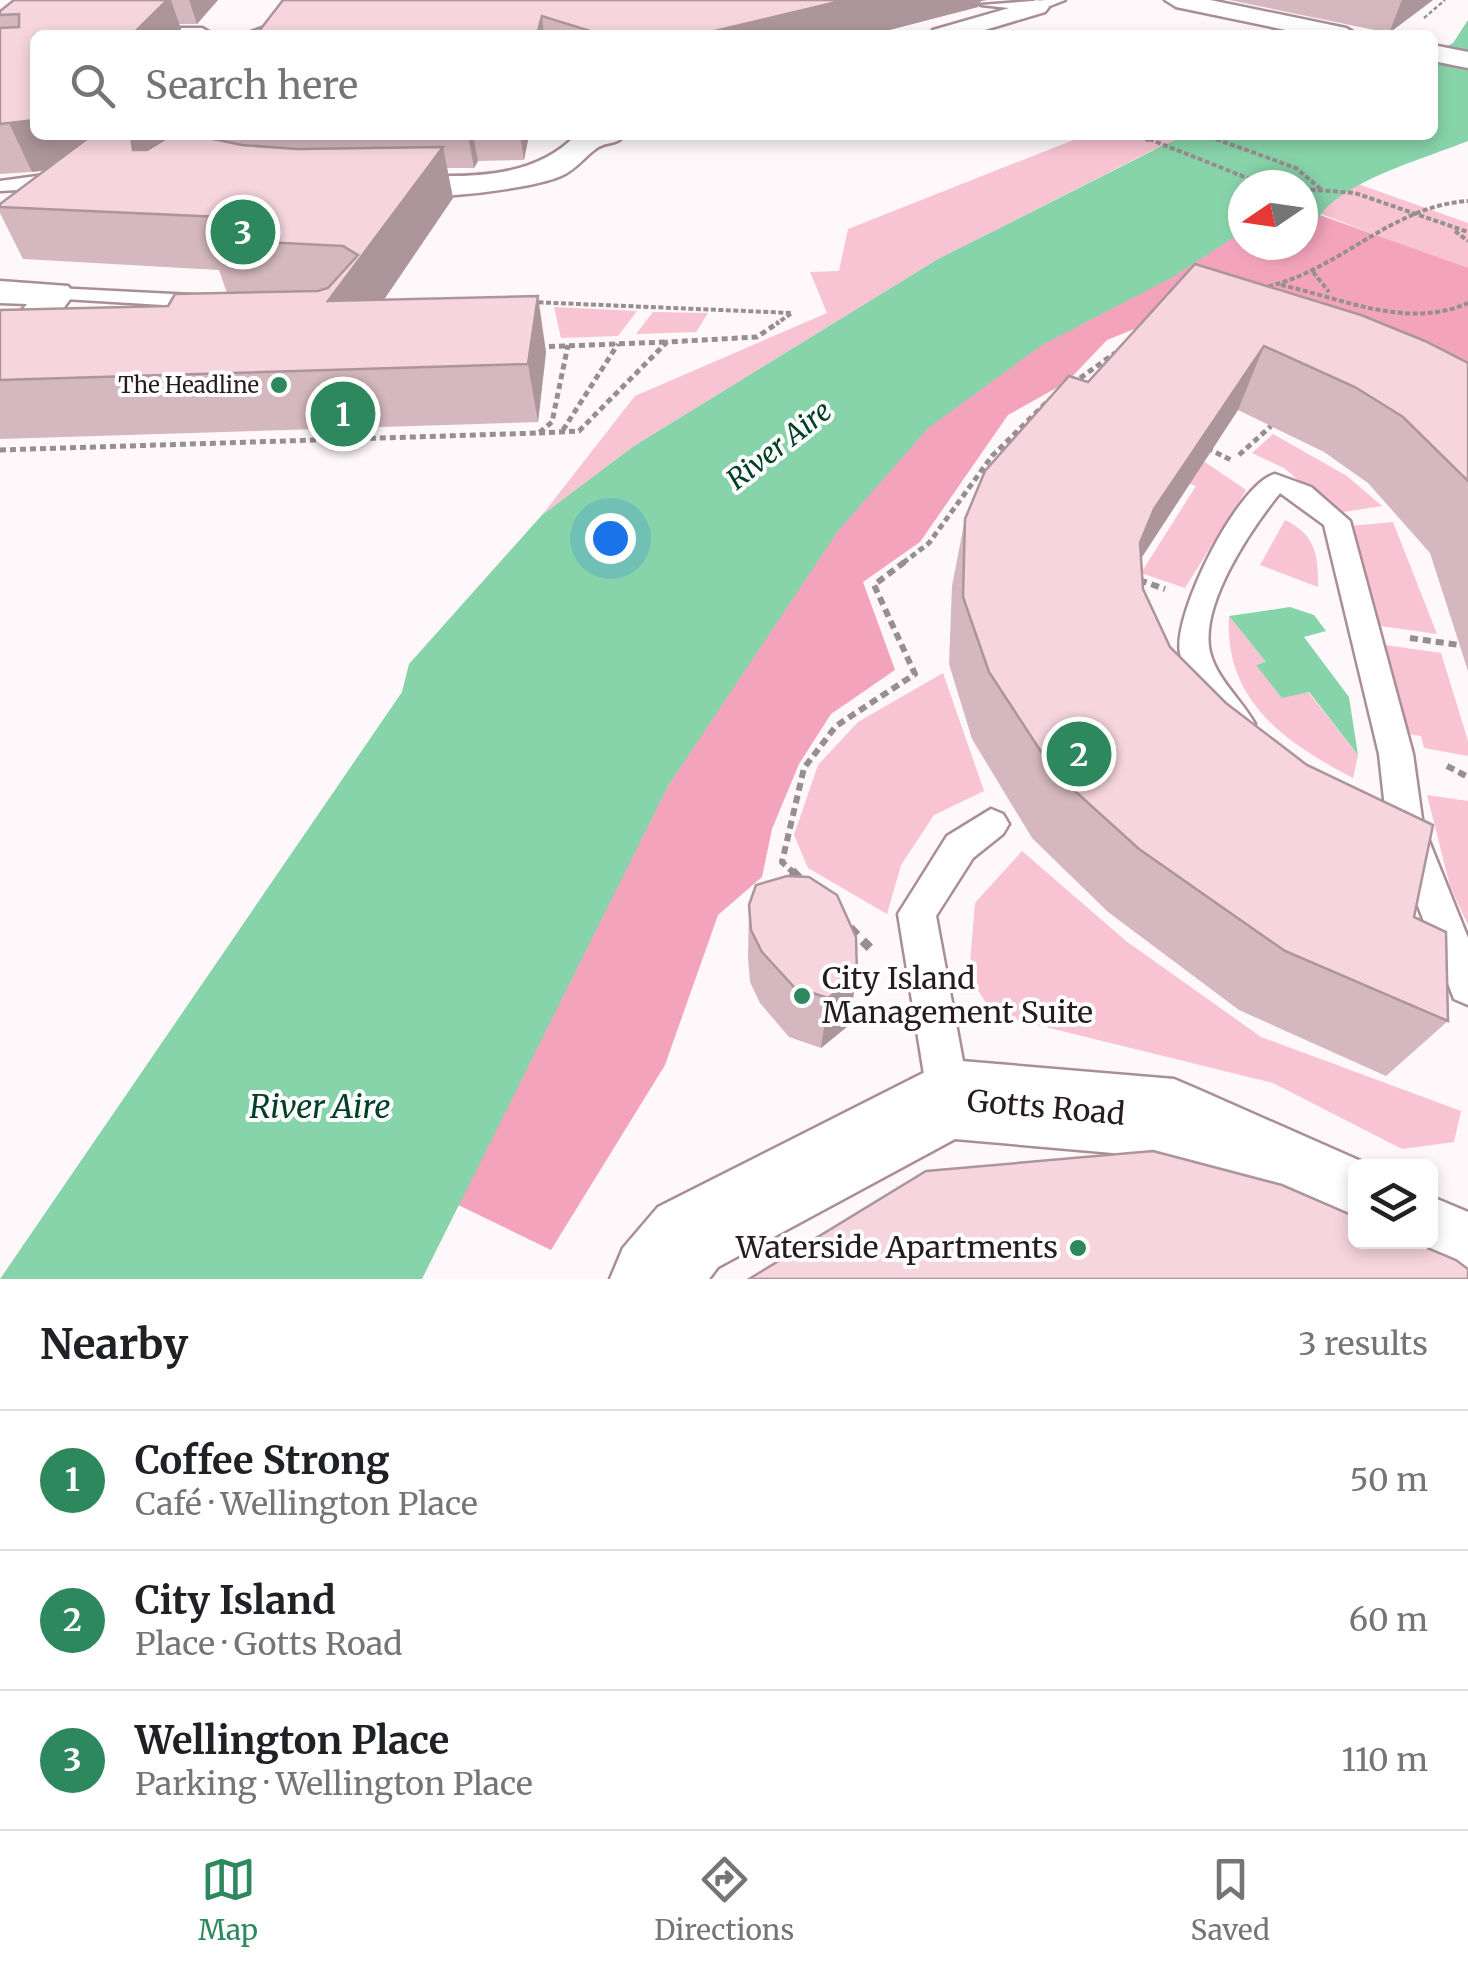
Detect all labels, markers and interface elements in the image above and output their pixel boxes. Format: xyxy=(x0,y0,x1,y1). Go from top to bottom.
search box xyxy=(30,30,1438,140)
icon: search xyxy=(65,58,120,113)
text: Search here xyxy=(145,62,358,109)
north arrow xyxy=(1228,170,1318,260)
pin: 3 xyxy=(210,194,276,270)
place label: The Headline xyxy=(118,371,259,399)
marker: The Headline xyxy=(268,374,290,396)
pin: 1 xyxy=(310,376,376,452)
water label: River Aire xyxy=(719,393,839,497)
your location xyxy=(585,513,636,564)
pin: 2 xyxy=(1046,716,1112,792)
place label: City Island Management Suite xyxy=(822,959,1093,1031)
marker: City Island Management Suite xyxy=(791,985,813,1007)
street label: Gotts Road xyxy=(966,1081,1127,1133)
water label: River Aire xyxy=(249,1087,391,1127)
map controls xyxy=(1348,1159,1438,1249)
button: layers xyxy=(1348,1159,1438,1249)
place label: Waterside Apartments xyxy=(735,1228,1058,1266)
marker: Waterside Apartments xyxy=(1067,1237,1089,1259)
text: Nearby xyxy=(40,1318,188,1370)
text: 3 results xyxy=(1298,1324,1428,1364)
text: Coffee Strong xyxy=(135,1437,390,1484)
text: 1 xyxy=(65,1460,80,1500)
text: 50 m xyxy=(1350,1460,1428,1500)
text: Café · Wellington Place xyxy=(135,1484,478,1524)
text: City Island xyxy=(135,1577,336,1624)
text: 2 xyxy=(63,1600,82,1640)
text: 60 m xyxy=(1349,1600,1428,1640)
text: Place · Gotts Road xyxy=(135,1624,403,1664)
text: Wellington Place xyxy=(135,1717,449,1764)
text: 3 xyxy=(63,1740,82,1780)
text: 110 m xyxy=(1341,1740,1428,1780)
text: Parking · Wellington Place xyxy=(135,1764,533,1804)
tab: Map xyxy=(198,1852,258,1948)
tab: Directions xyxy=(654,1852,794,1948)
tab: Saved xyxy=(1190,1852,1270,1948)

